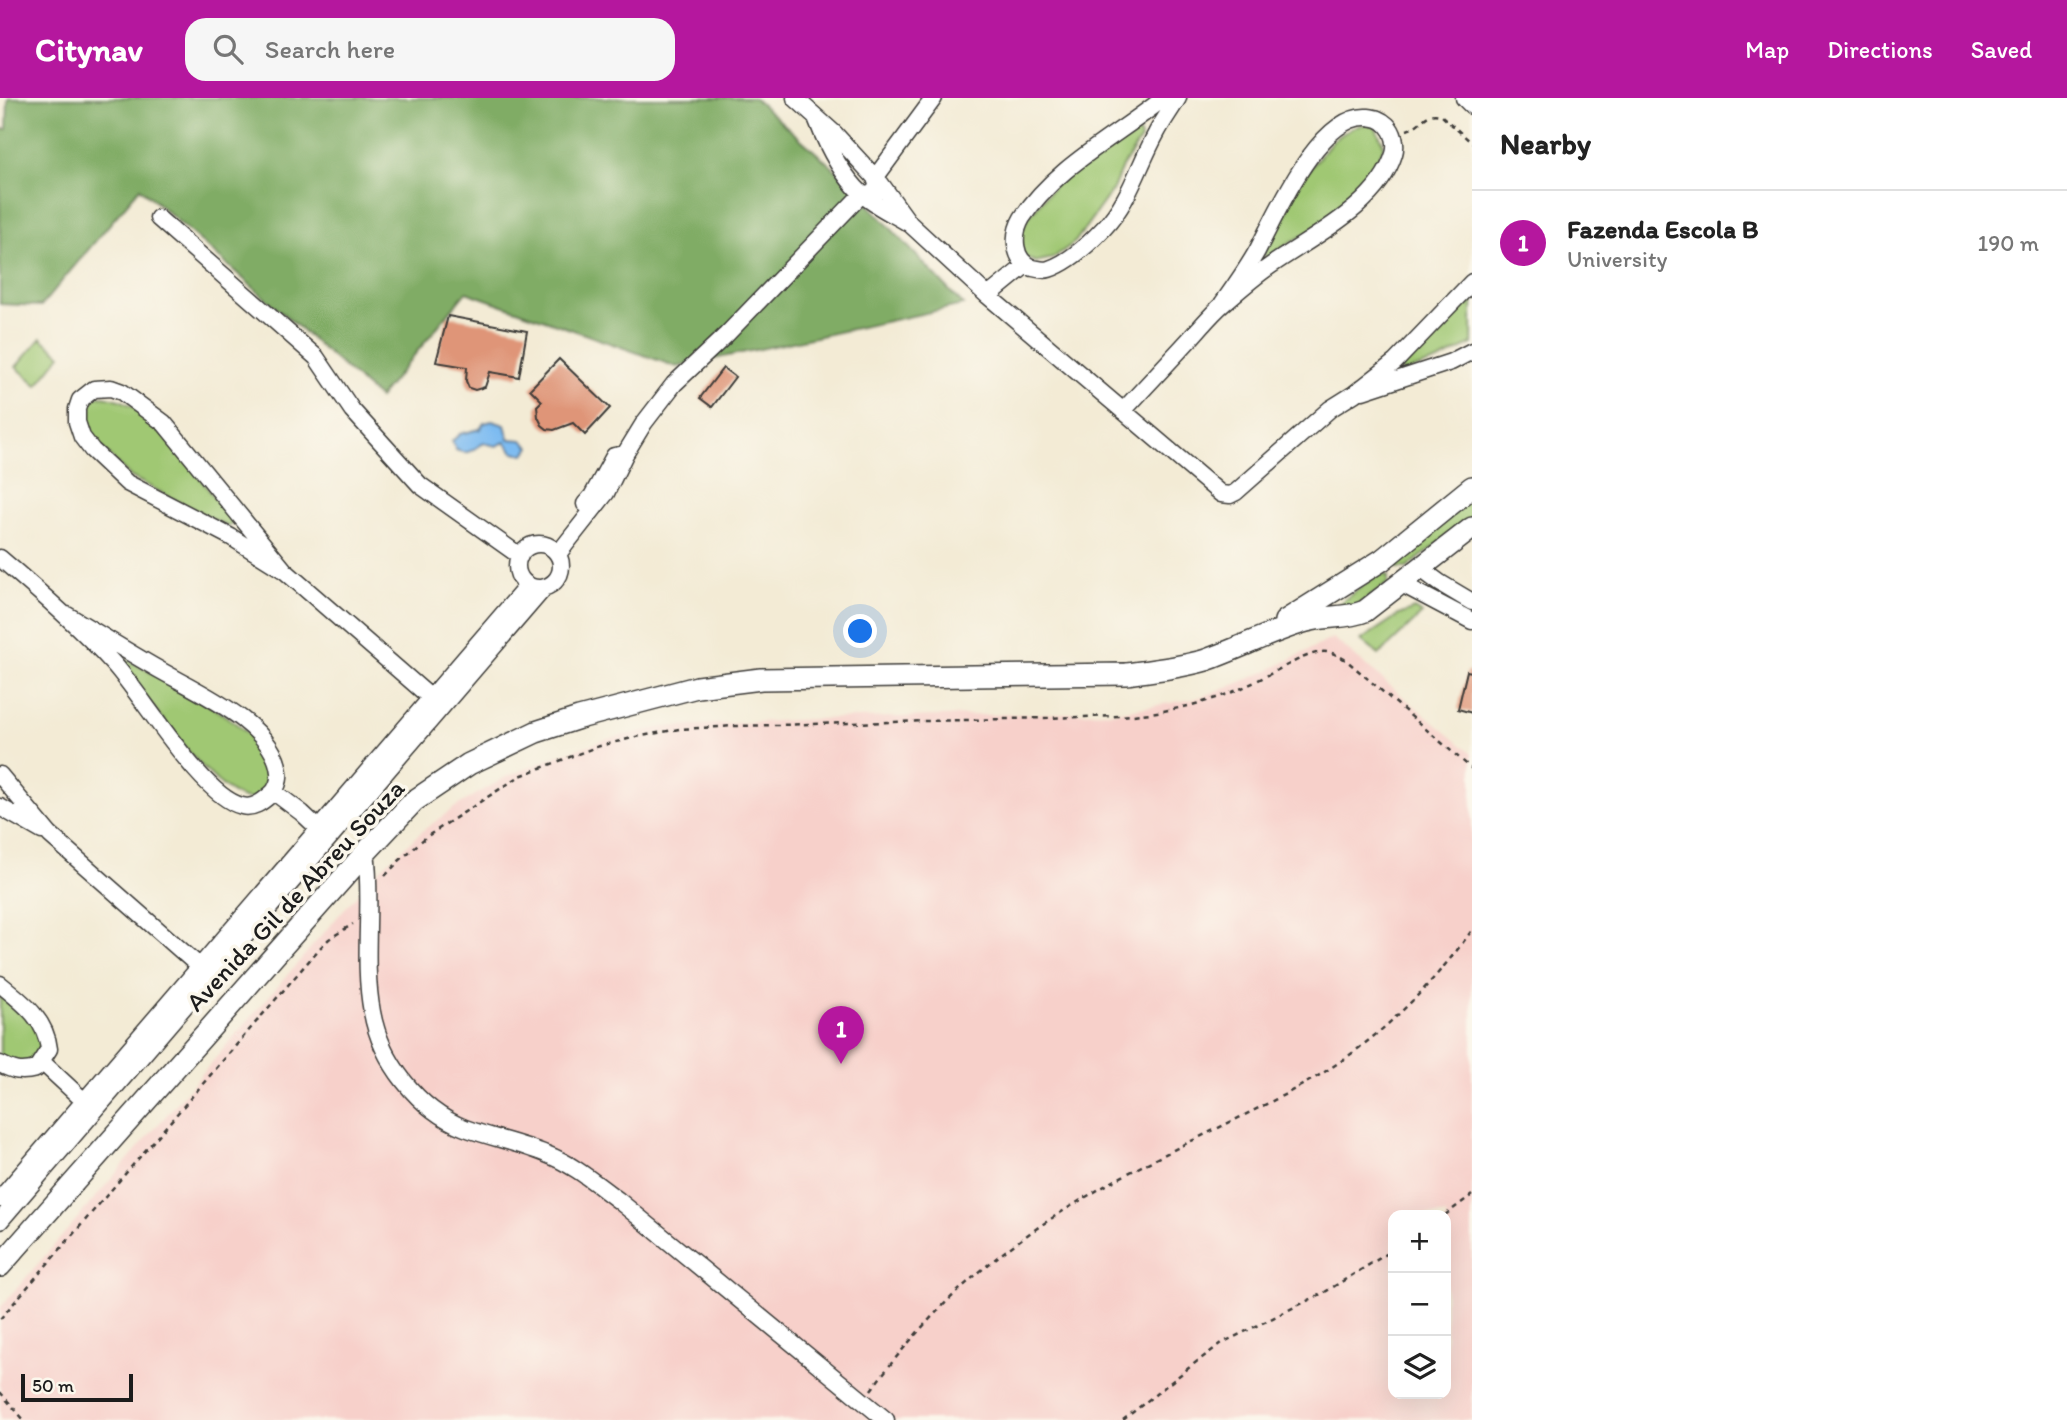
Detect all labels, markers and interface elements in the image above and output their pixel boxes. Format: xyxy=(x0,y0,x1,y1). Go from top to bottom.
search box xyxy=(185,18,675,81)
text: Citynav xyxy=(35,30,143,69)
icon: search xyxy=(209,30,247,68)
text: Search here xyxy=(265,33,395,65)
text: Map xyxy=(1745,35,1789,64)
text: Directions xyxy=(1827,35,1933,64)
text: Saved xyxy=(1971,35,2032,64)
text: Nearby xyxy=(1500,125,1591,162)
text: Fazenda Escola B xyxy=(1567,213,1759,245)
text: 1 xyxy=(1518,229,1528,257)
text: 190 m xyxy=(1978,229,2039,257)
text: University xyxy=(1567,245,1667,273)
your location xyxy=(843,614,877,648)
street label: Avenida Gil de Abreu Souza xyxy=(179,772,411,1018)
pin: 1 xyxy=(818,1006,864,1064)
map controls xyxy=(1388,1210,1451,1399)
button: + xyxy=(1388,1210,1451,1273)
button: − xyxy=(1388,1273,1451,1336)
button: layers xyxy=(1388,1336,1451,1399)
scale bar xyxy=(21,1371,133,1403)
text: 50 m xyxy=(32,1374,74,1397)

